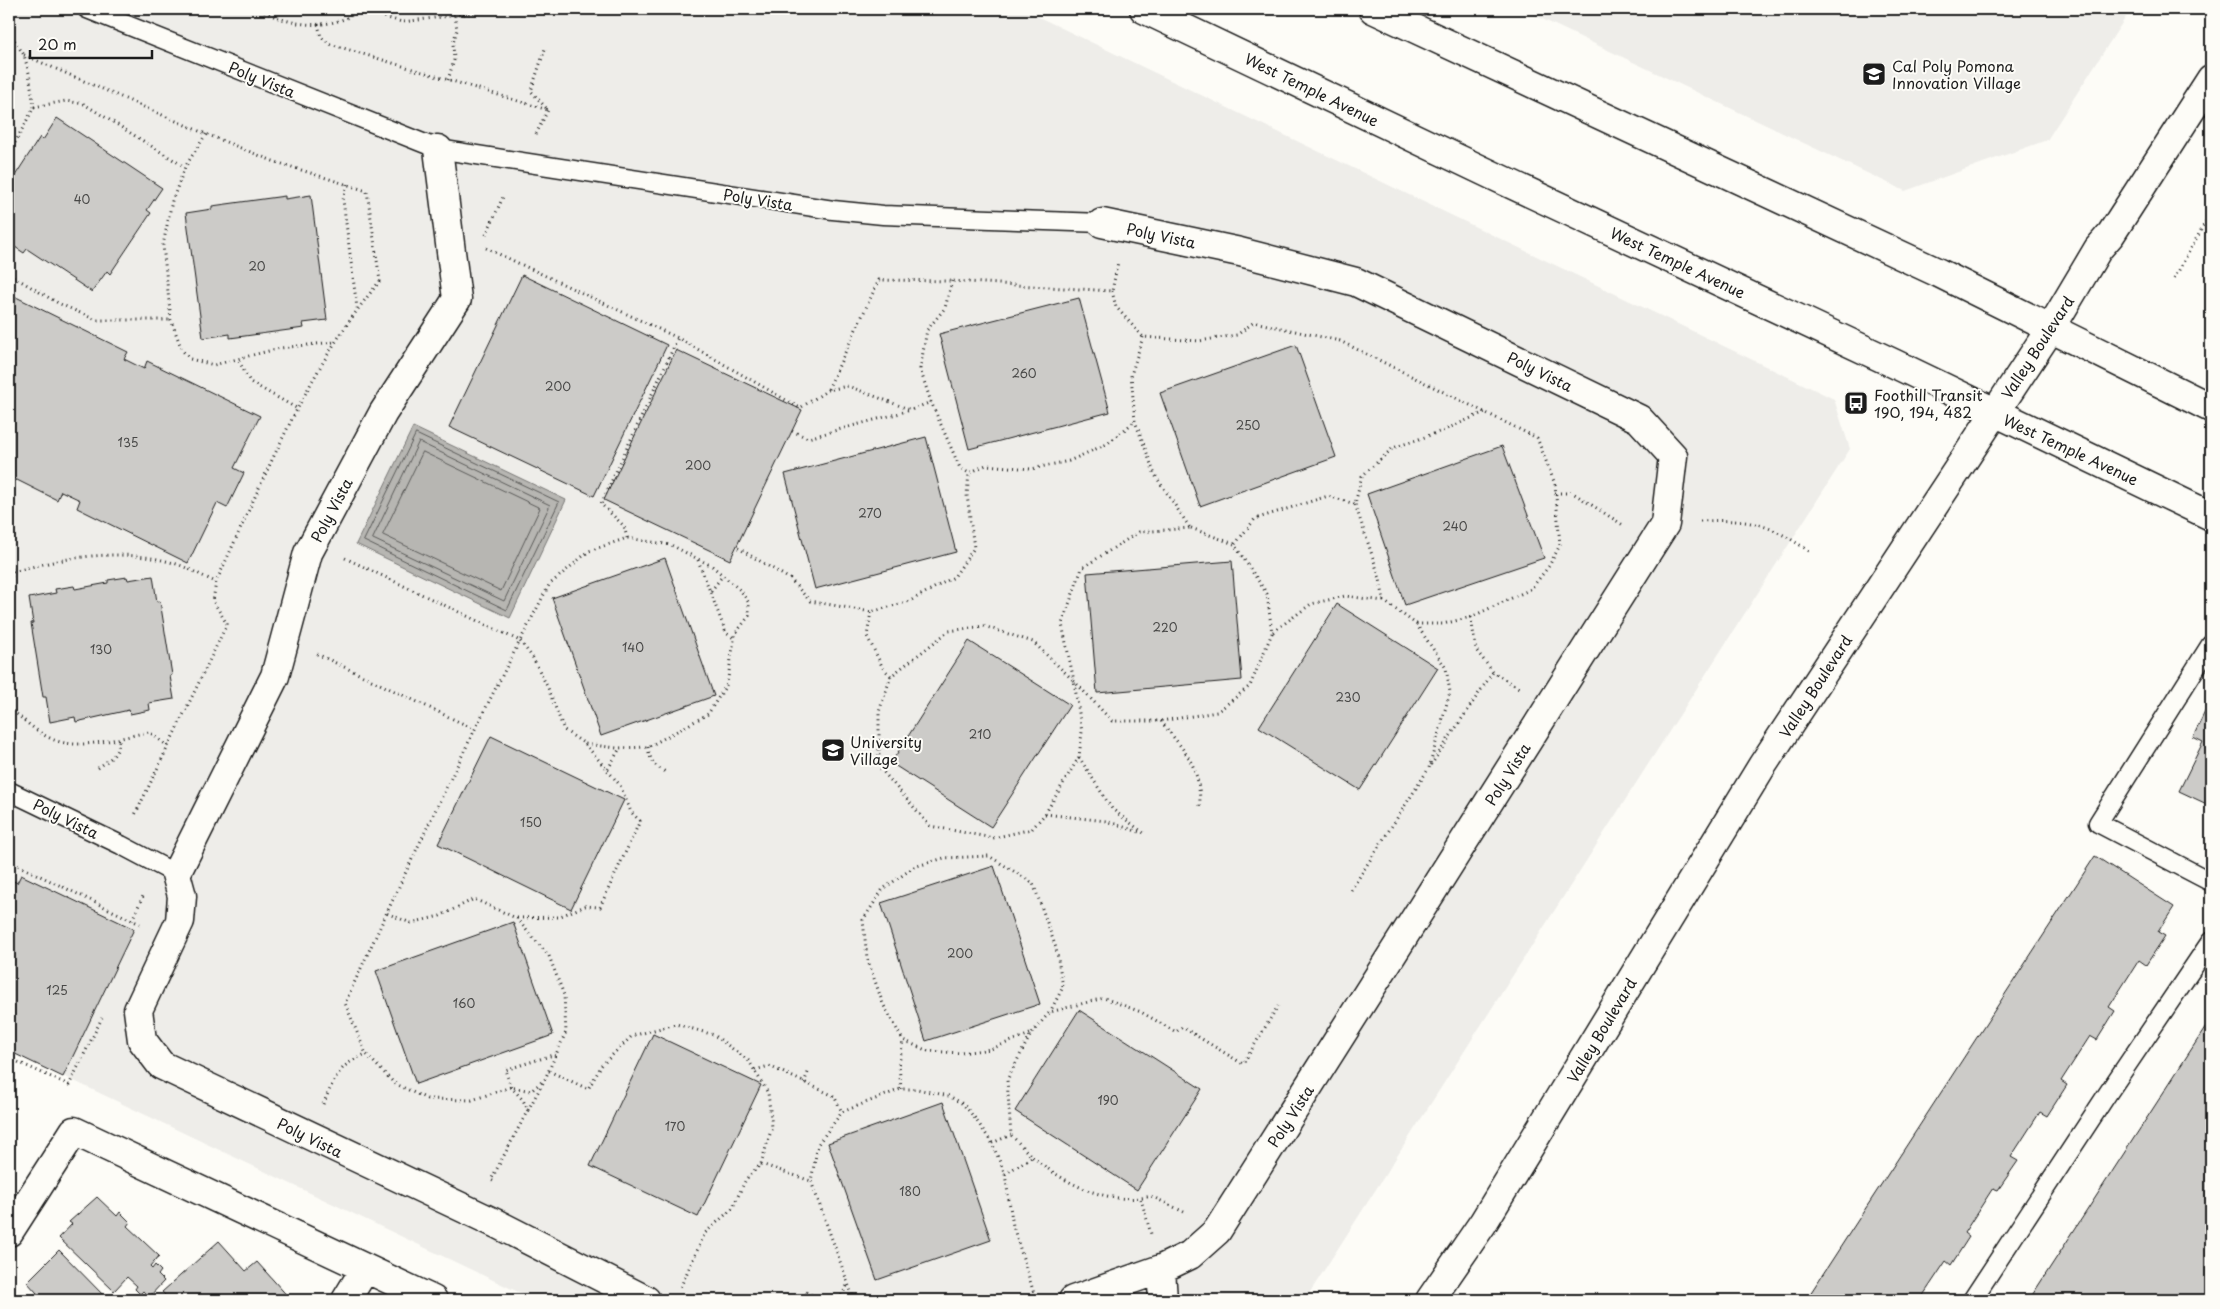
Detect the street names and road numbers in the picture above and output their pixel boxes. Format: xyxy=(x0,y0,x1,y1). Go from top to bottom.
street label: West Temple Avenue xyxy=(1241,46,1383,132)
street label: Poly Vista xyxy=(225,55,300,103)
street label: Poly Vista xyxy=(721,182,795,216)
street label: Poly Vista xyxy=(1124,216,1198,254)
street label: West Temple Avenue xyxy=(1607,221,1749,303)
street label: Valley Boulevard xyxy=(1995,291,2079,403)
street label: Poly Vista xyxy=(1503,345,1577,397)
street label: West Temple Avenue xyxy=(2000,408,2142,490)
street label: Poly Vista xyxy=(304,473,358,546)
street label: Valley Boulevard xyxy=(1773,630,1857,742)
street label: Poly Vista xyxy=(1479,738,1536,810)
street label: Poly Vista xyxy=(29,792,103,844)
street label: Valley Boulevard xyxy=(1561,973,1641,1087)
street label: Poly Vista xyxy=(1261,1080,1319,1152)
street label: Poly Vista xyxy=(273,1111,347,1163)

